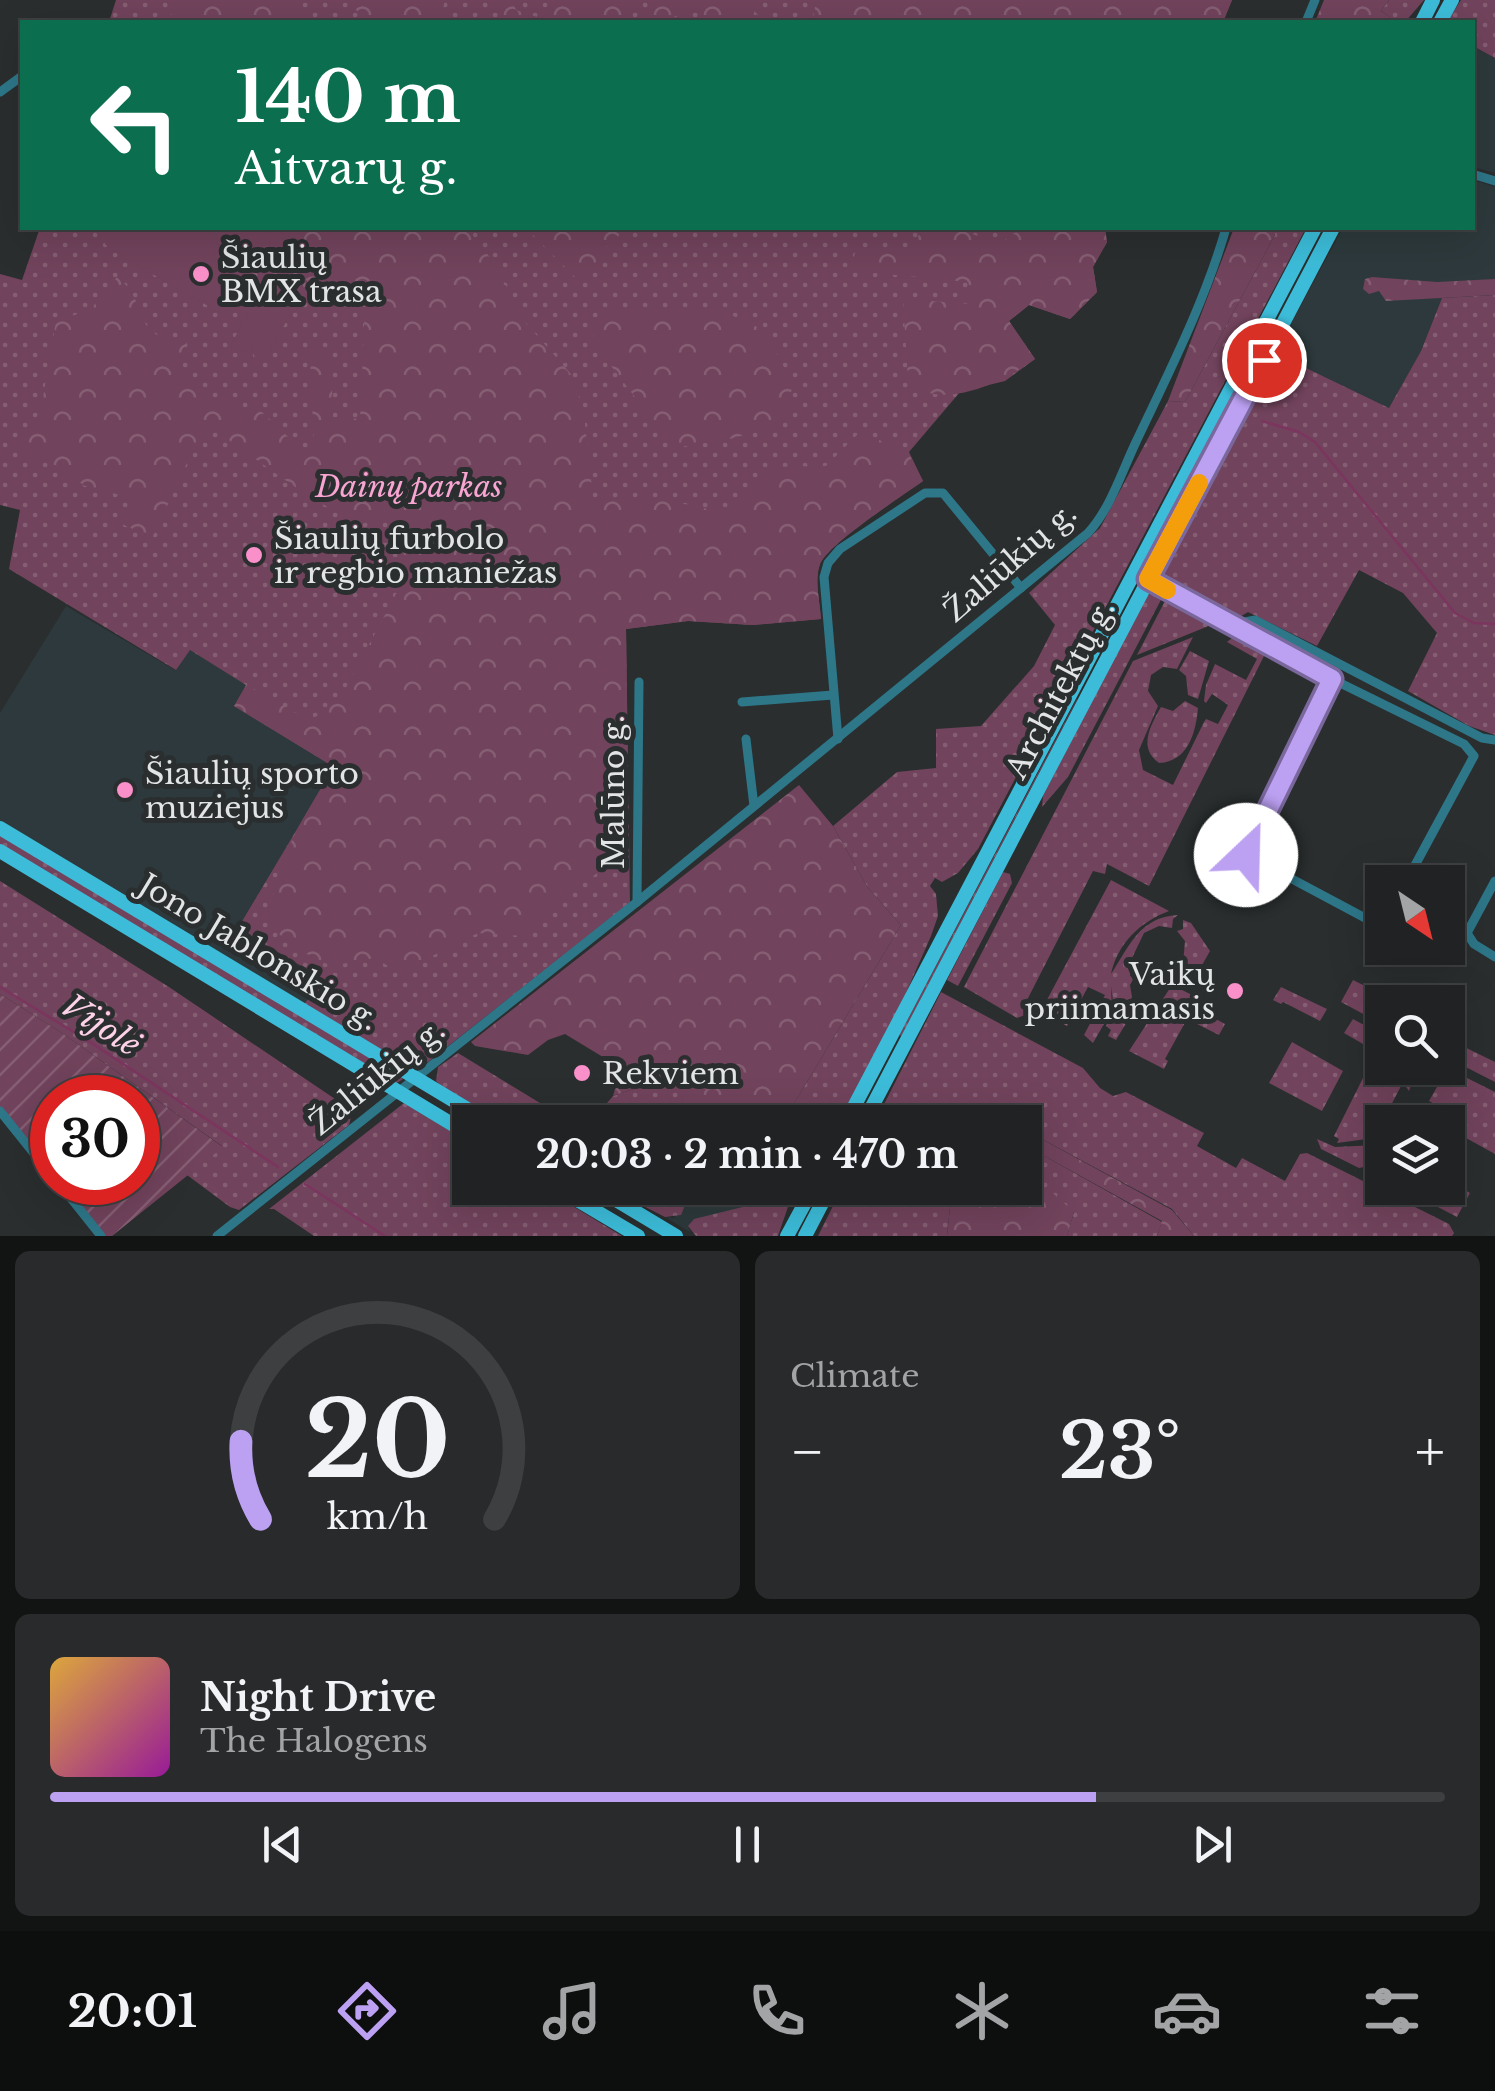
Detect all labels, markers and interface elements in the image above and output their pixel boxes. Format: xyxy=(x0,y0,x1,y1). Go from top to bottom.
text: 140 m xyxy=(235,54,461,141)
icon: left xyxy=(70,60,200,190)
text: Aitvarų g. xyxy=(235,140,457,196)
place label: Šiaulių BMX trasa xyxy=(221,239,382,310)
marker: Šiaulių BMX trasa xyxy=(190,263,212,285)
pin xyxy=(1222,318,1307,403)
icon: arrive xyxy=(1237,333,1292,388)
park label: Dainų parkas xyxy=(314,468,503,505)
street label: Žaliūkių g. xyxy=(936,495,1084,629)
place label: Šiaulių furbolo ir regbio maniežas xyxy=(274,520,557,591)
marker: Šiaulių furbolo ir regbio maniežas xyxy=(243,544,265,566)
street label: Architektų g. xyxy=(997,593,1123,786)
street label: Malūno g. xyxy=(595,715,632,869)
place label: Šiaulių sporto muziejus xyxy=(145,755,359,826)
marker: Šiaulių sporto muziejus xyxy=(114,779,136,801)
position arrow xyxy=(1194,803,1298,907)
street label: Jono Jablonskio g. xyxy=(129,864,386,1038)
north arrow xyxy=(1365,865,1465,965)
map controls xyxy=(1365,865,1465,1205)
place label: Vaikų priimamasis xyxy=(1025,956,1215,1027)
marker: Vaikų priimamasis xyxy=(1224,980,1246,1002)
water label: Vijolė xyxy=(54,985,148,1065)
button: search xyxy=(1365,985,1465,1085)
street label: Žaliūkių g. xyxy=(302,1011,452,1143)
place label: Rekviem xyxy=(602,1055,739,1092)
marker: Rekviem xyxy=(571,1062,593,1084)
speed limit sign: 30 xyxy=(30,1075,160,1205)
button: layers xyxy=(1365,1105,1465,1205)
text: 20:03 · 2 min · 470 m xyxy=(536,1131,958,1178)
text: Climate xyxy=(790,1356,919,1396)
text: 20 xyxy=(304,1376,451,1505)
text: 23° xyxy=(1059,1405,1181,1498)
text: − xyxy=(790,1418,825,1486)
text: + xyxy=(1415,1418,1445,1486)
text: km/h xyxy=(327,1494,428,1539)
text: Night Drive xyxy=(200,1674,436,1721)
text: The Halogens xyxy=(200,1721,428,1761)
icon: previous xyxy=(255,1817,310,1872)
icon: pause xyxy=(720,1817,775,1872)
icon: next xyxy=(1185,1817,1240,1872)
icon: directions xyxy=(332,1976,402,2046)
icon: music xyxy=(537,1976,607,2046)
icon: phone xyxy=(742,1976,812,2046)
icon: climate xyxy=(947,1976,1017,2046)
icon: car xyxy=(1152,1976,1222,2046)
icon: filters xyxy=(1357,1976,1427,2046)
text: 20:01 xyxy=(68,1983,197,2039)

